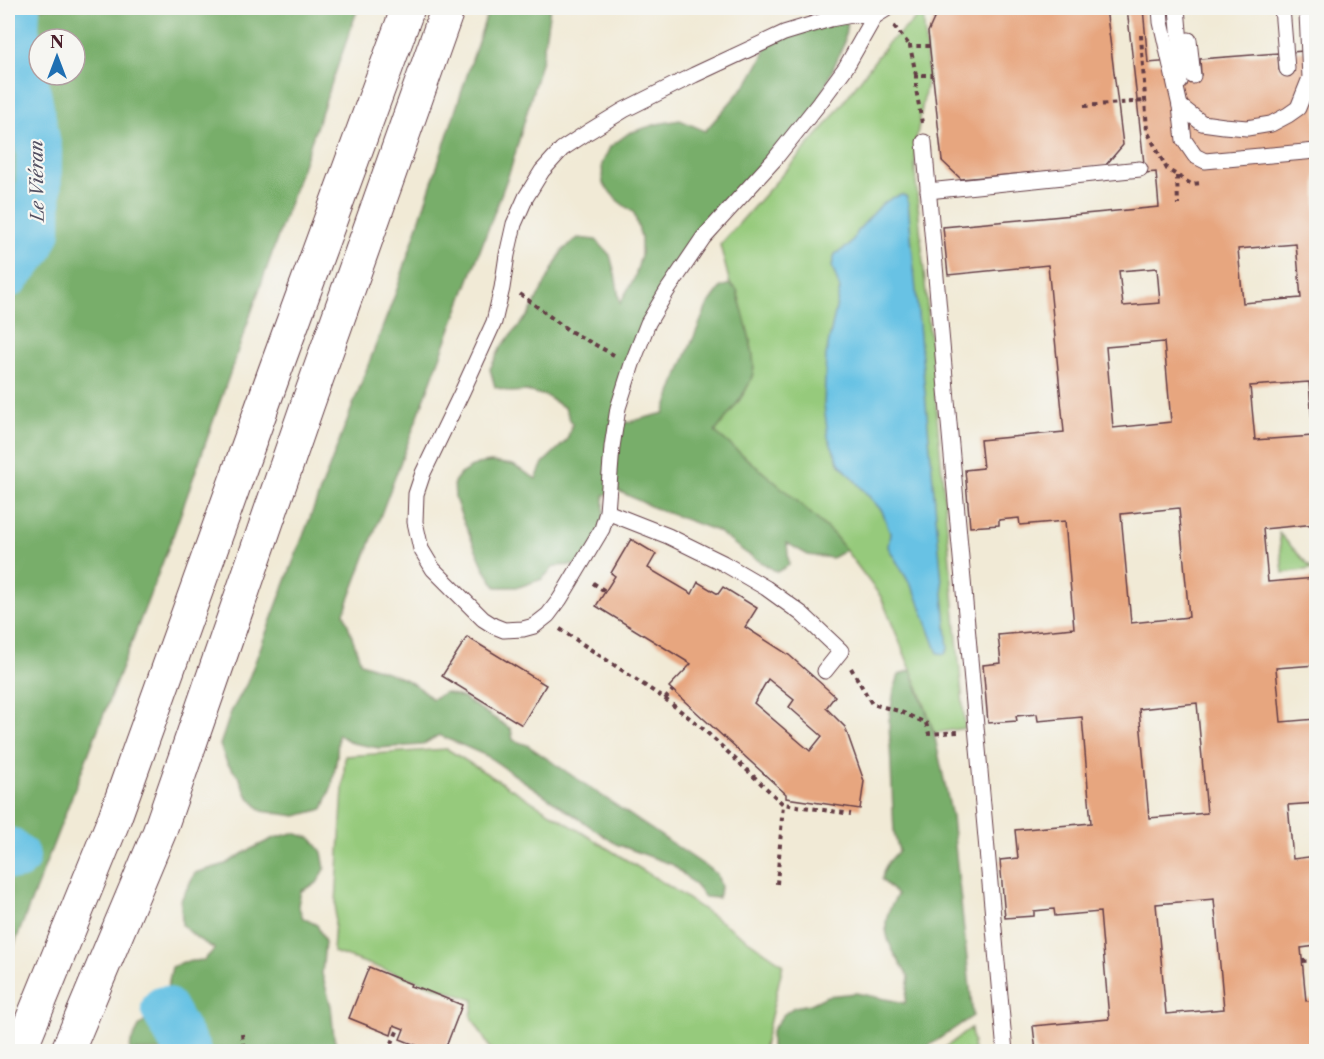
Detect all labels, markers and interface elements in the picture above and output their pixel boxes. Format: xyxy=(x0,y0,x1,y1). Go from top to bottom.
north arrow xyxy=(27,27,87,87)
text: N xyxy=(50,32,64,52)
water label: Le Viéran xyxy=(25,140,49,224)

